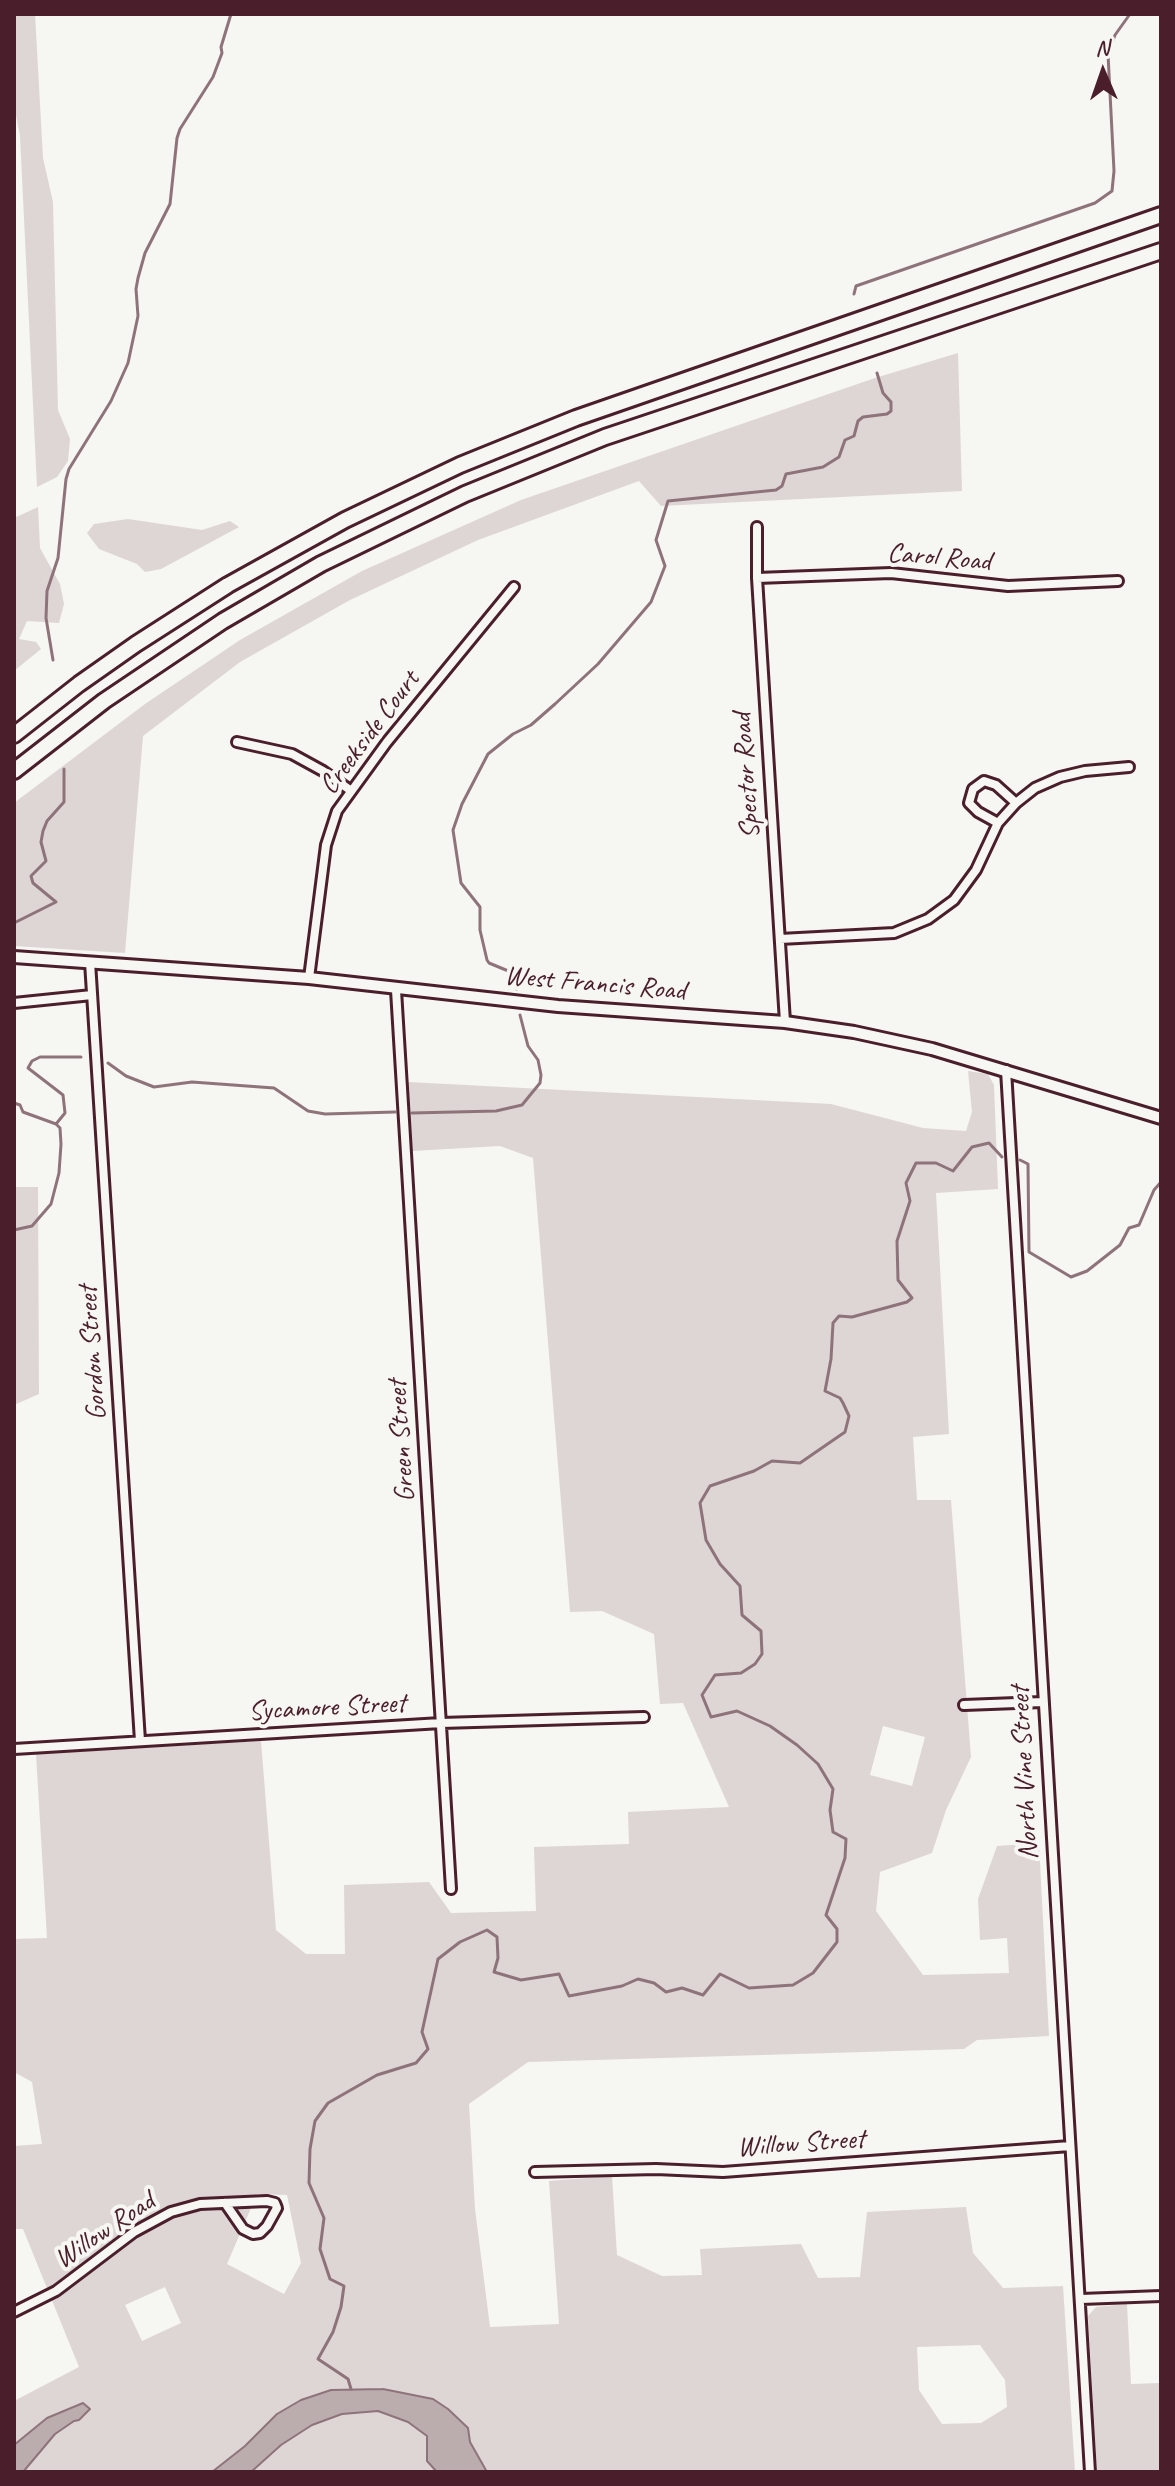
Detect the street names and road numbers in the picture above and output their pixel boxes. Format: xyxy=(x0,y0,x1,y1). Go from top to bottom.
street label: Carol Road xyxy=(886,537,992,579)
street label: Creekside Court xyxy=(313,665,427,801)
street label: Spector Road xyxy=(726,712,768,840)
street label: West Francis Road xyxy=(503,959,687,1009)
street label: Gordon Street xyxy=(72,1285,114,1421)
street label: Green Street xyxy=(381,1379,423,1503)
street label: North Vine Street xyxy=(1004,1685,1046,1861)
street label: Sycamore Street xyxy=(248,1687,406,1729)
street label: Willow Street xyxy=(736,2123,866,2165)
street label: Willow Road xyxy=(48,2185,162,2277)

